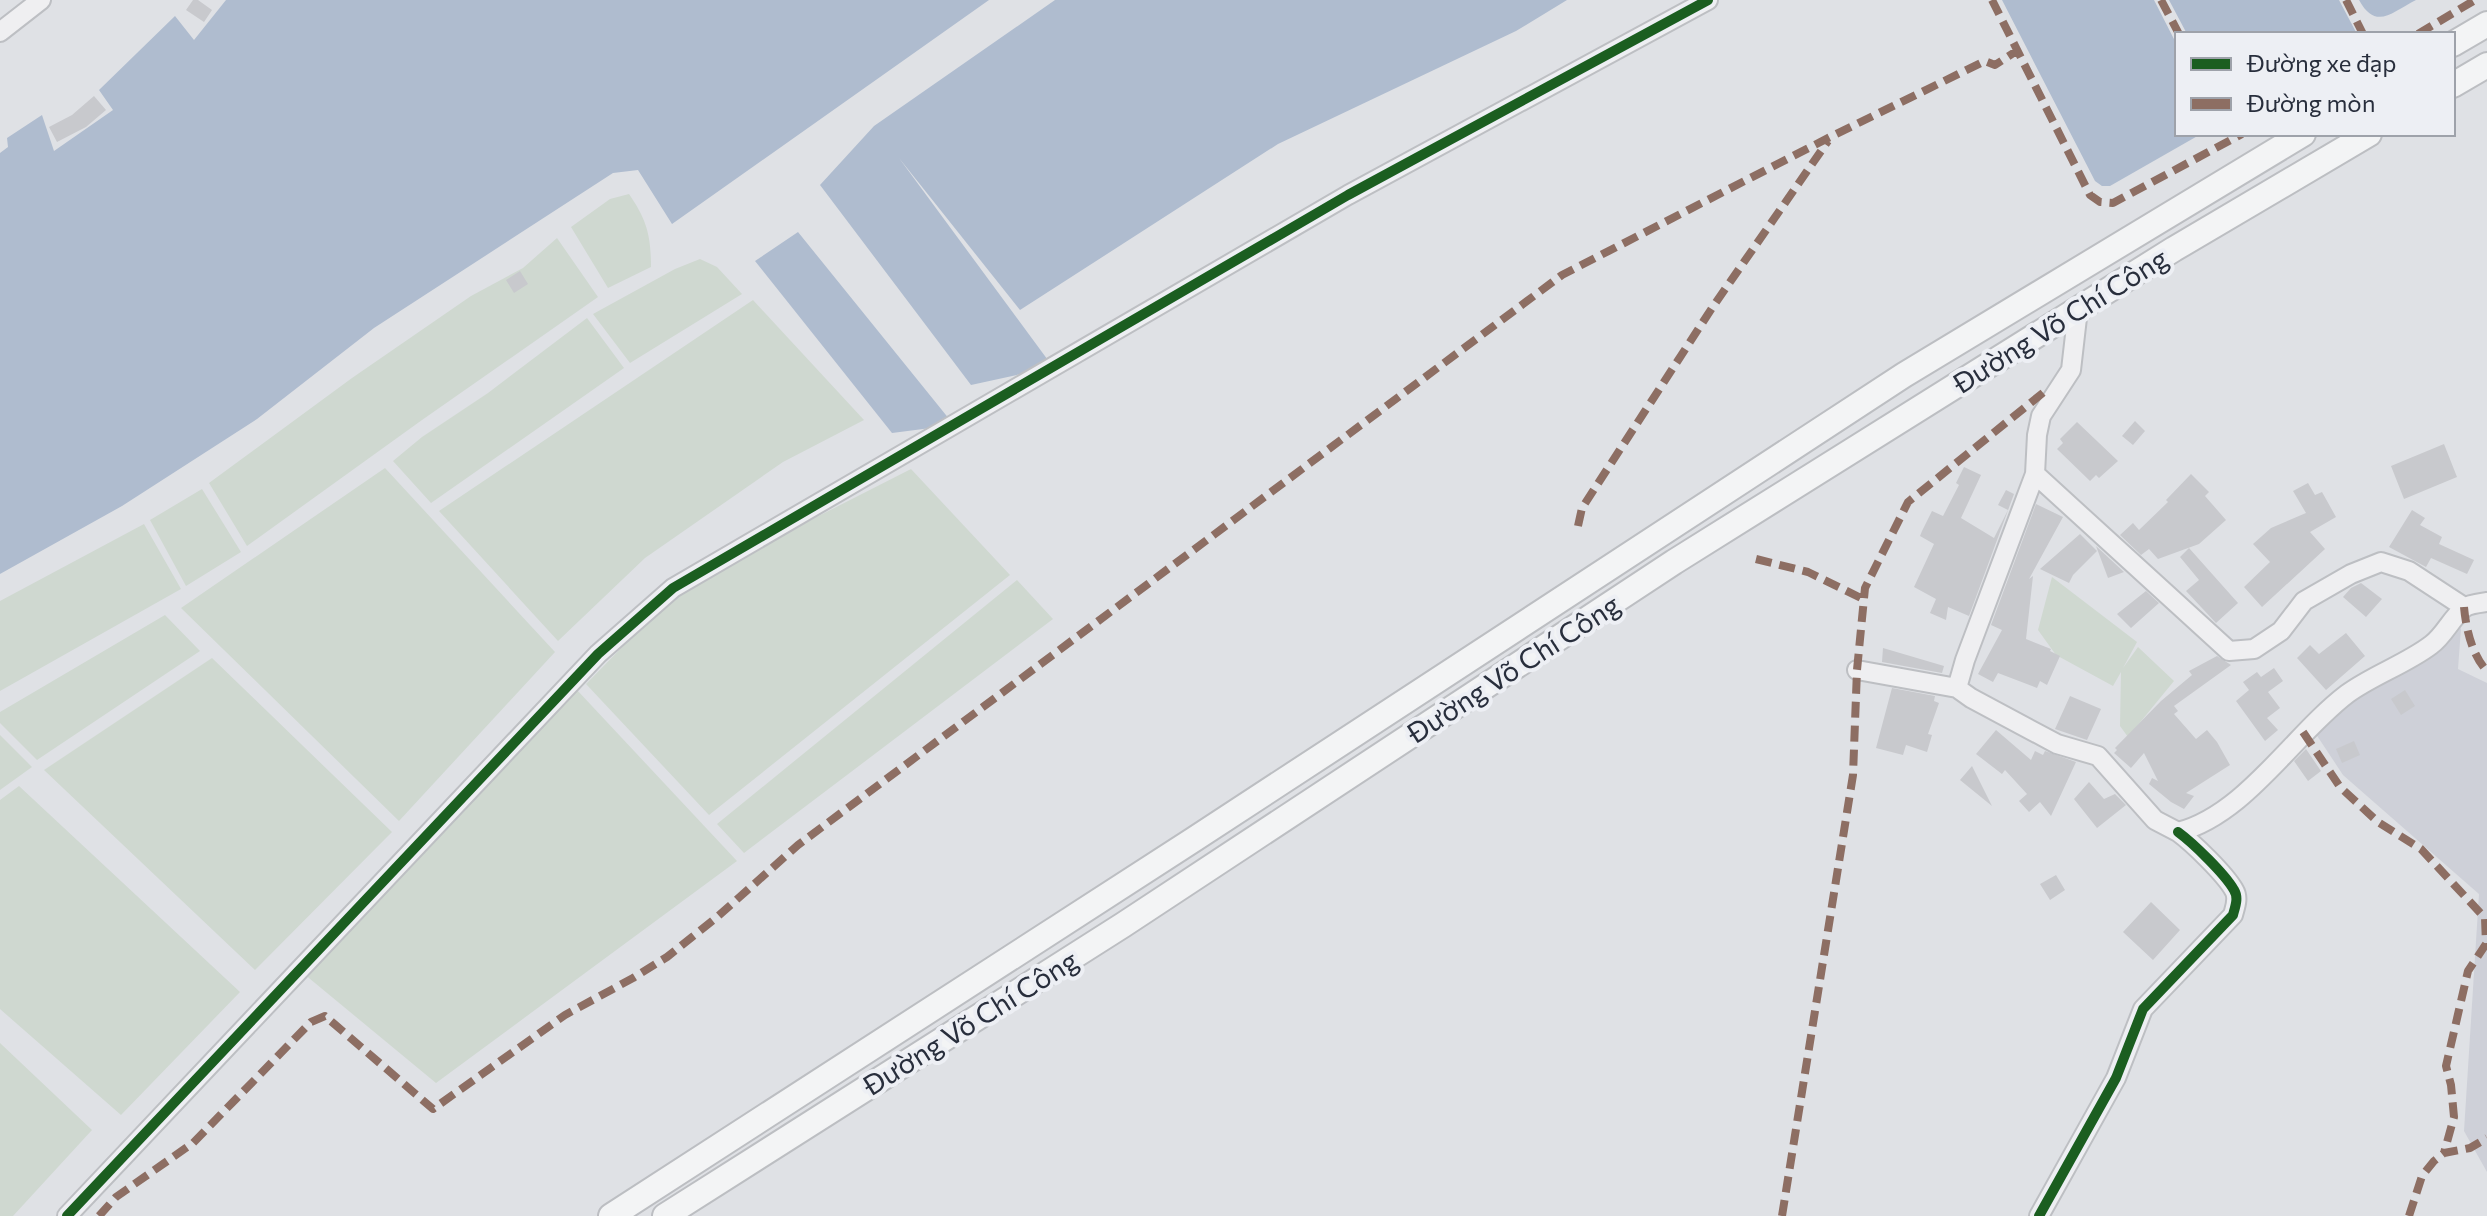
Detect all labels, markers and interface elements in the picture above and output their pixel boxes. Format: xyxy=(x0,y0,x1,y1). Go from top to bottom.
legend xyxy=(2175,32,2455,136)
text: Đường xe đạp xyxy=(2246,48,2396,77)
text: Đường mòn xyxy=(2246,88,2375,117)
street label: Đường Võ Chí Công xyxy=(1945,240,2174,400)
street label: Đường Võ Chí Công xyxy=(1399,587,1626,750)
street label: Đường Võ Chí Công xyxy=(855,942,1084,1102)

